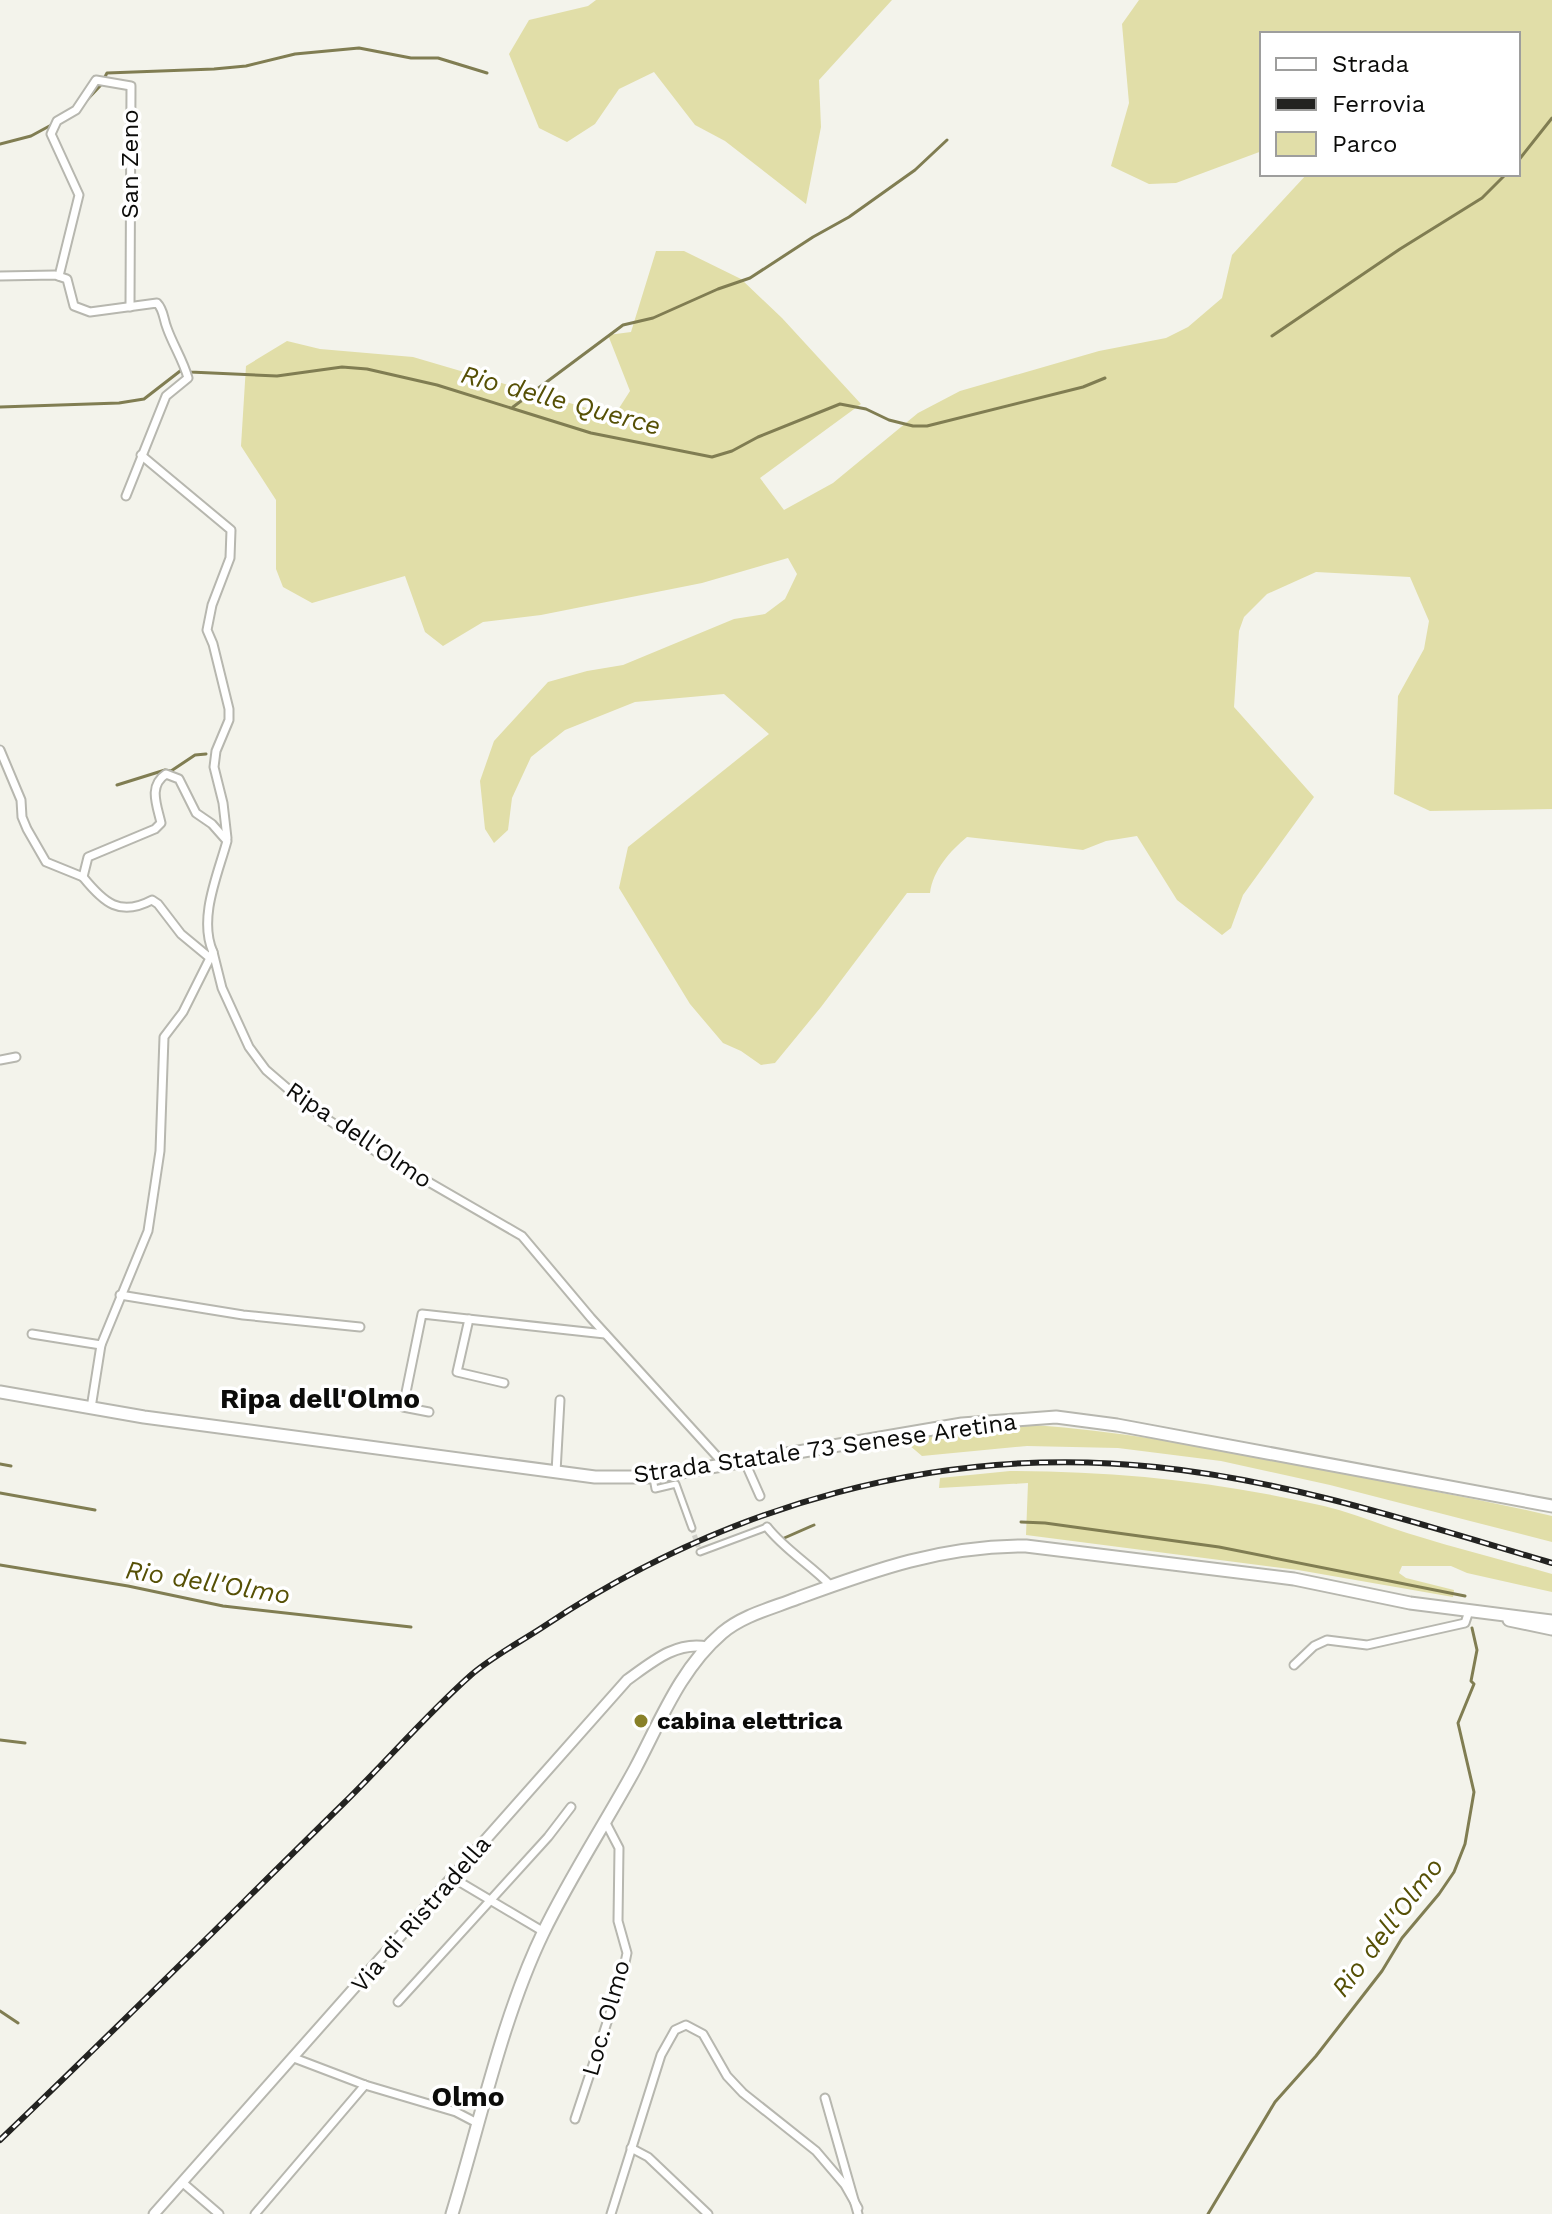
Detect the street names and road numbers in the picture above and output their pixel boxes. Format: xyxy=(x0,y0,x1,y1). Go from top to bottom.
street label: San Zeno xyxy=(116,109,144,219)
street label: Ripa dell'Olmo xyxy=(281,1076,437,1194)
street label: Strada Statale 73 Senese Aretina xyxy=(632,1407,1018,1489)
street label: Via di Ristradella xyxy=(346,1830,496,1998)
street label: Loc. Olmo xyxy=(576,1957,636,2079)

